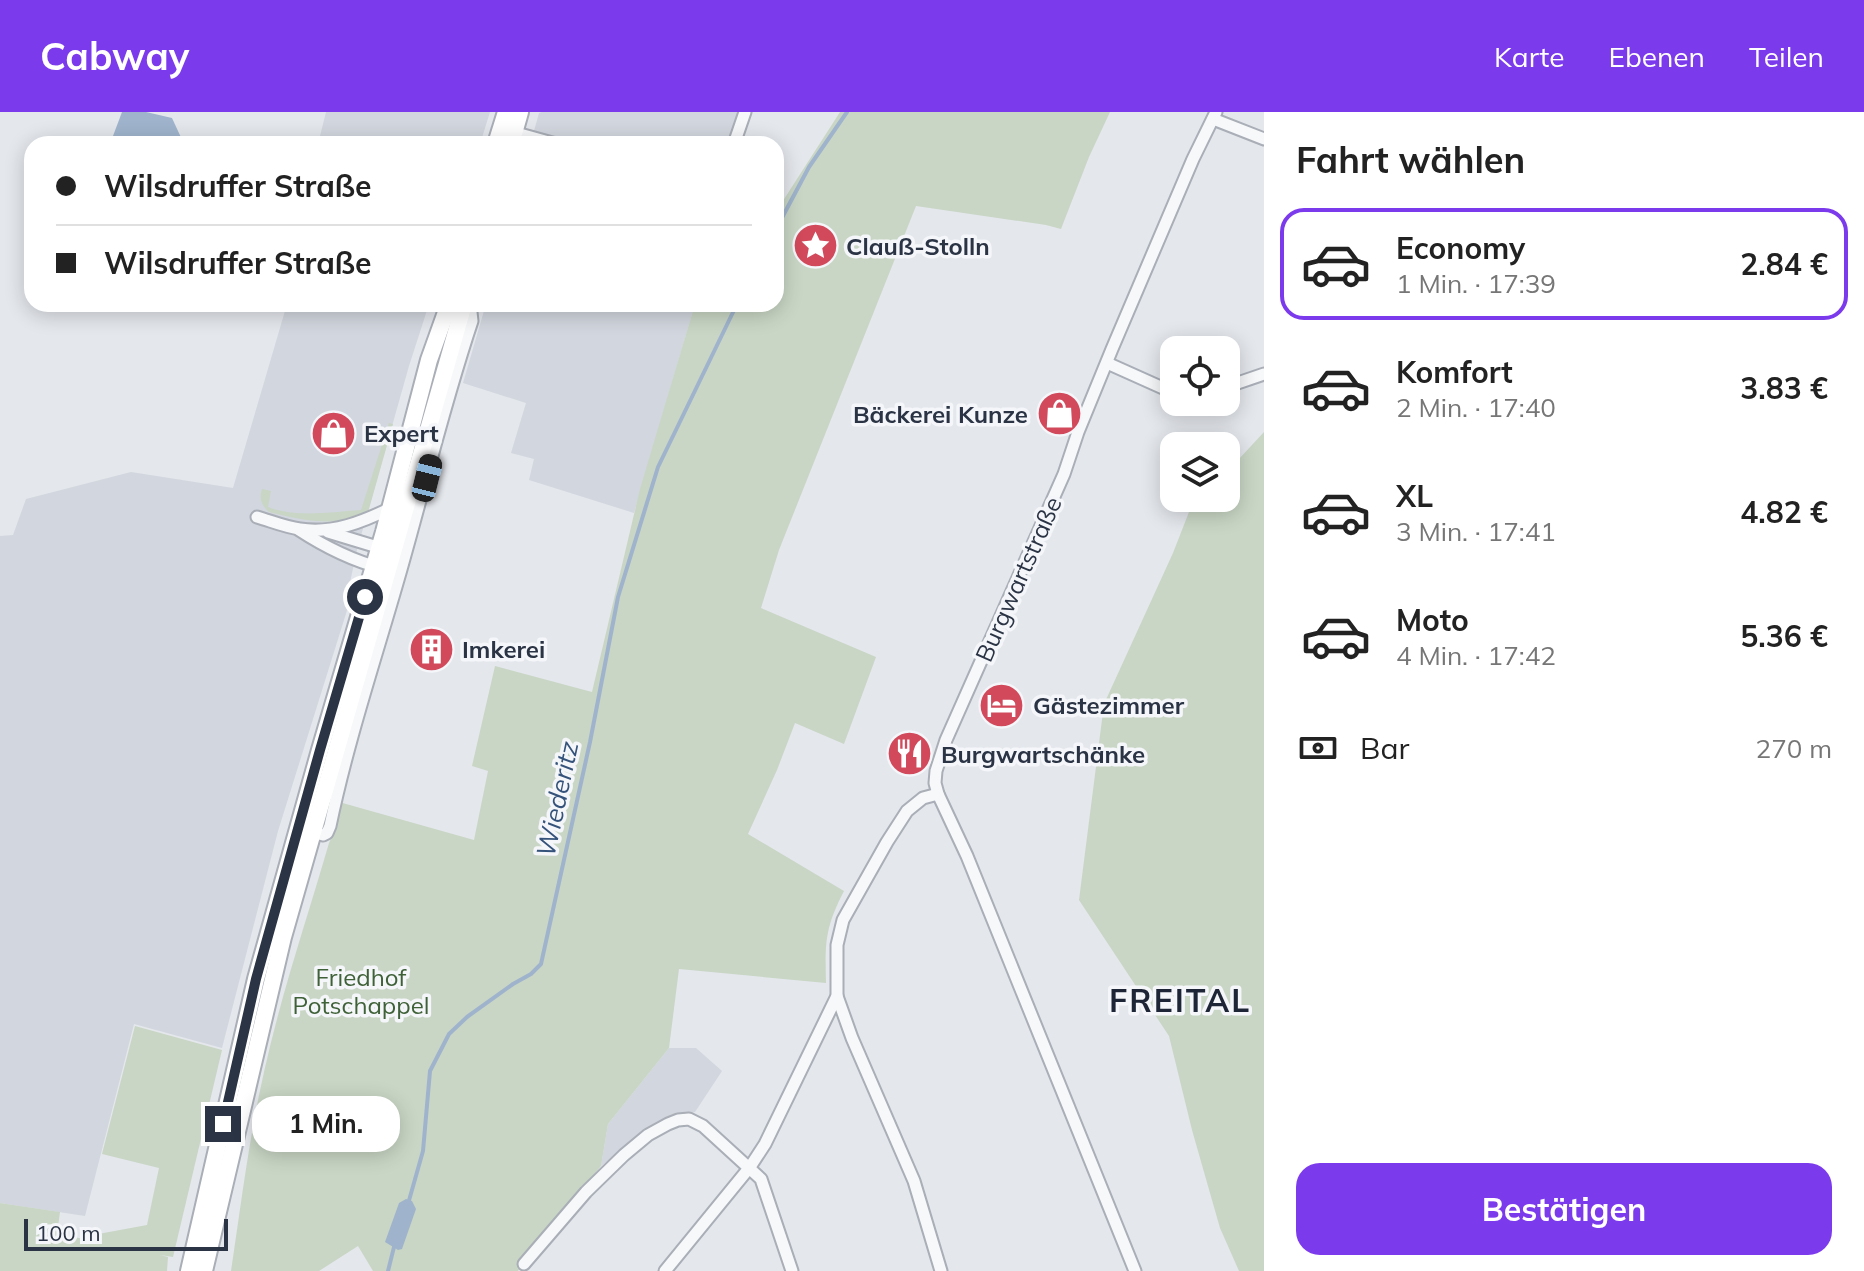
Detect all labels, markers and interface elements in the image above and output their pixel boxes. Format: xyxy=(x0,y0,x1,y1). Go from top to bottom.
text: Cabway xyxy=(40,32,189,80)
text: Karte xyxy=(1494,39,1564,74)
text: Ebenen xyxy=(1608,39,1705,74)
text: Teilen xyxy=(1749,39,1824,74)
text: Fahrt wählen xyxy=(1296,137,1525,182)
text: Wilsdruffer Straße xyxy=(104,167,372,205)
place icon: Clauß-Stolln xyxy=(791,222,839,270)
icon: car xyxy=(1300,228,1372,300)
text: Economy xyxy=(1396,229,1525,267)
place label: Clauß-Stolln xyxy=(846,231,990,261)
text: Wilsdruffer Straße xyxy=(104,244,372,282)
text: 2.84 € xyxy=(1740,245,1828,283)
text: 1 Min. · 17:39 xyxy=(1396,267,1556,300)
map controls xyxy=(1160,336,1240,512)
button: locate xyxy=(1160,336,1240,416)
icon: car xyxy=(1300,352,1372,424)
text: Komfort xyxy=(1396,353,1513,391)
text: 3.83 € xyxy=(1740,369,1828,407)
shop icon: Bäckerei Kunze xyxy=(1035,390,1083,438)
text: 2 Min. · 17:40 xyxy=(1396,391,1556,424)
place label: Bäckerei Kunze xyxy=(853,399,1028,429)
shop icon: Expert xyxy=(309,409,357,457)
place label: Expert xyxy=(364,418,439,448)
button: layers xyxy=(1160,432,1240,512)
car xyxy=(410,452,444,504)
icon: car xyxy=(1300,476,1372,548)
text: XL xyxy=(1396,477,1433,515)
street label: Burgwartstraße xyxy=(968,492,1068,666)
text: 4.82 € xyxy=(1740,493,1828,531)
text: 3 Min. · 17:41 xyxy=(1396,515,1556,548)
route start xyxy=(347,579,383,615)
icon: car xyxy=(1300,600,1372,672)
text: Moto xyxy=(1396,601,1469,639)
text: 5.36 € xyxy=(1740,617,1828,655)
building icon: Imkerei xyxy=(407,625,455,673)
place label: Imkerei xyxy=(462,634,545,664)
text: 4 Min. · 17:42 xyxy=(1396,639,1556,672)
hotel icon: Gästezimmer xyxy=(978,681,1026,729)
place label: Gästezimmer xyxy=(1033,690,1185,720)
icon: cash xyxy=(1296,726,1340,770)
text: Bar xyxy=(1360,729,1409,767)
restaurant icon: Burgwartschänke xyxy=(886,730,934,778)
text: 270 m xyxy=(1756,732,1832,765)
water label: Wiederitz xyxy=(529,738,585,860)
place label: Burgwartschänke xyxy=(941,739,1145,769)
park label: Friedhof Potschappel xyxy=(293,962,429,1020)
district label: FREITAL xyxy=(1109,980,1251,1020)
callout: 1 Min. xyxy=(251,1096,399,1152)
route end xyxy=(205,1106,241,1142)
text: 1 Min. xyxy=(289,1107,363,1140)
button: Bestätigen xyxy=(1296,1163,1832,1255)
scale bar xyxy=(24,1215,228,1251)
text: 100 m xyxy=(36,1219,101,1247)

